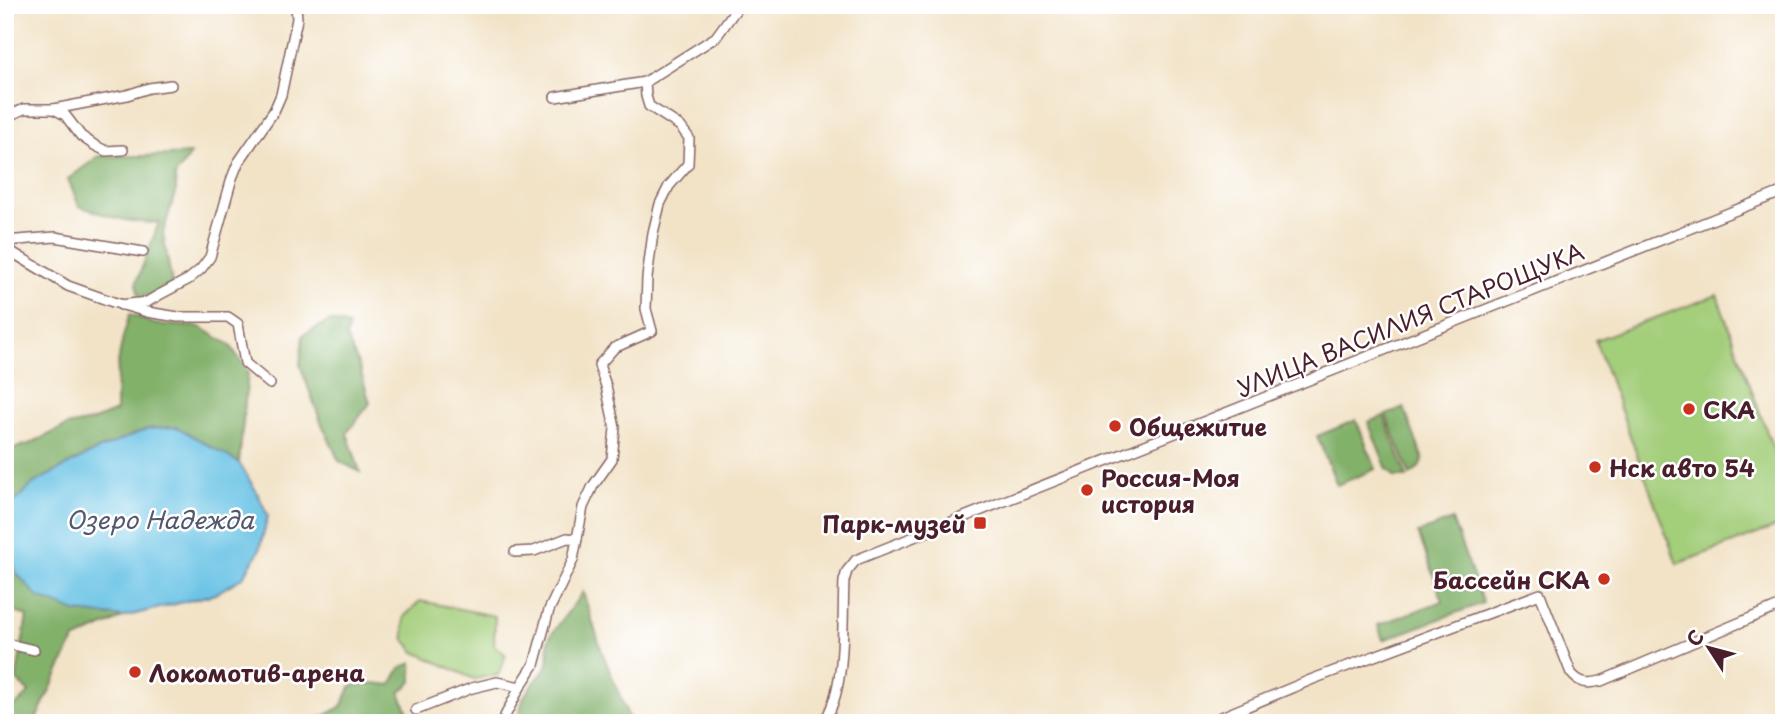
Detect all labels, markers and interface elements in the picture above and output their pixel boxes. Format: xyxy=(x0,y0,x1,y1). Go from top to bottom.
street label: УЛИЦА ВАСИЛИЯ СТАРОЩУКА xyxy=(1231,233,1589,405)
place label: СКА xyxy=(1703,392,1755,427)
marker: СКА xyxy=(1681,401,1697,417)
place label: Общежитие xyxy=(1129,409,1268,444)
marker: Общежитие xyxy=(1107,418,1123,434)
place label: Нск авто 54 xyxy=(1609,450,1755,485)
marker: Нск авто 54 xyxy=(1587,459,1603,475)
place label: Россия-Моя история xyxy=(1101,460,1240,521)
marker: Россия-Моя история xyxy=(1079,482,1095,498)
water label: Озеро Надежда xyxy=(66,501,255,537)
place label: Парк-музей xyxy=(822,506,966,541)
marker: Парк-музей xyxy=(972,515,988,531)
place label: Бассейн СКА xyxy=(1433,562,1590,597)
marker: Бассейн СКА xyxy=(1596,571,1612,587)
north arrow xyxy=(1674,612,1744,682)
text: С xyxy=(1679,623,1710,651)
place label: Локомотив-арена xyxy=(149,655,365,690)
marker: Локомотив-арена xyxy=(127,664,143,680)

